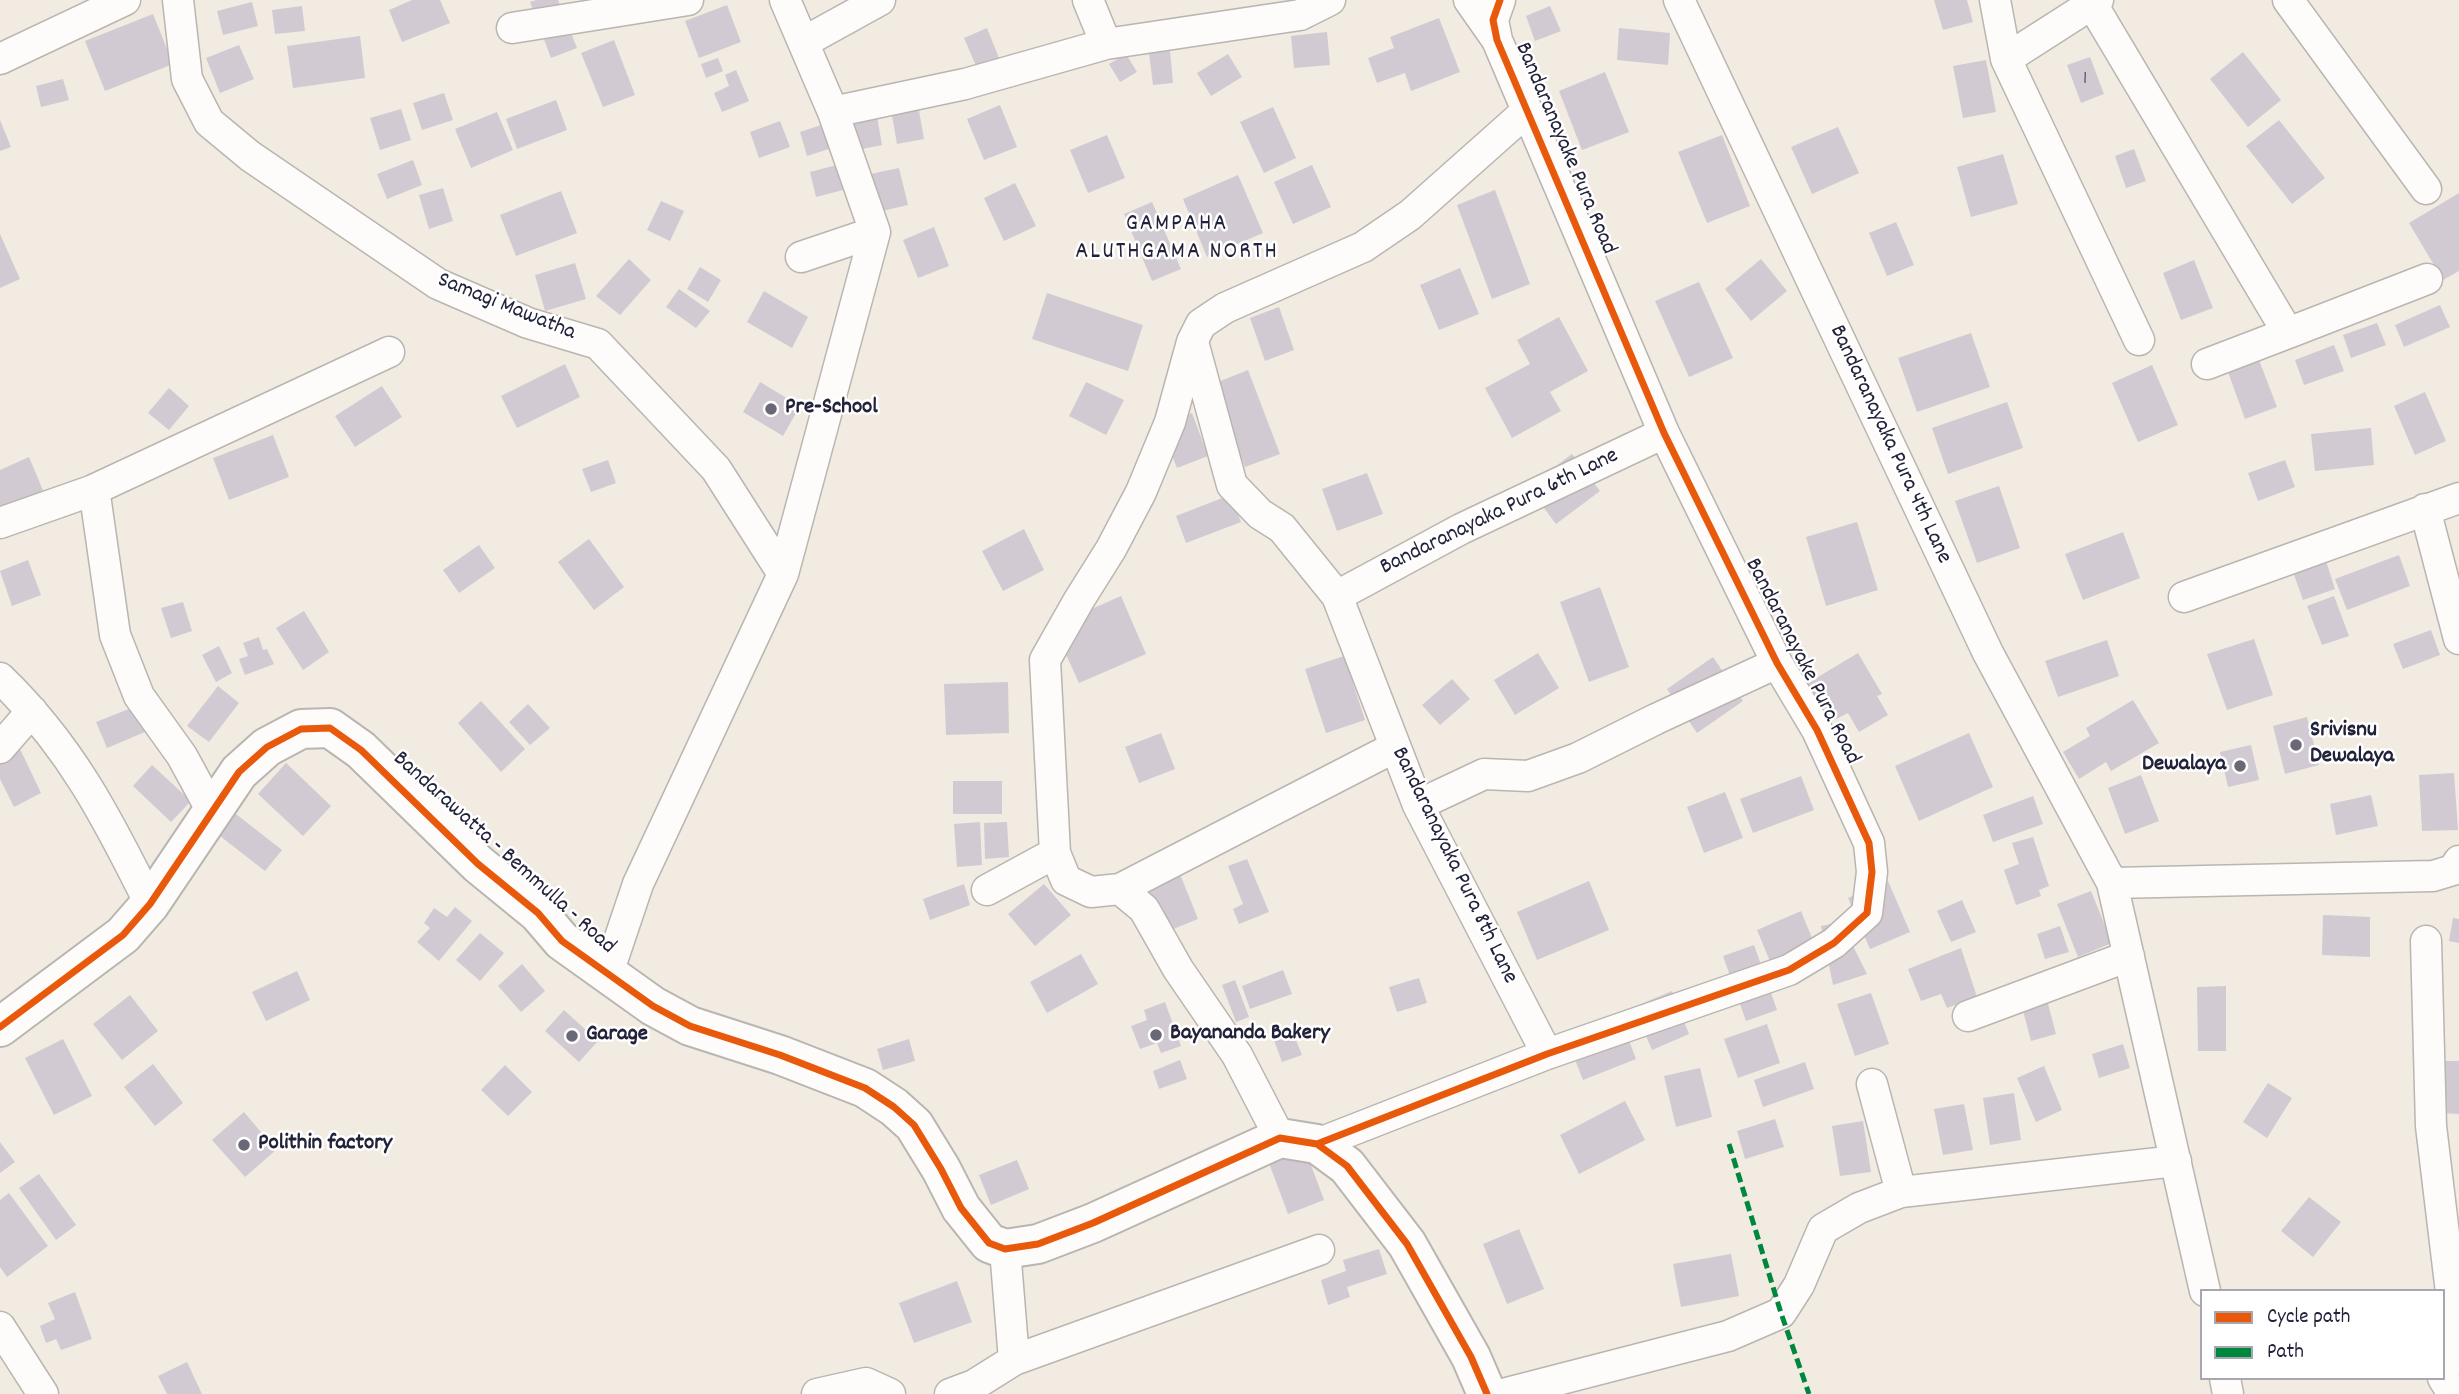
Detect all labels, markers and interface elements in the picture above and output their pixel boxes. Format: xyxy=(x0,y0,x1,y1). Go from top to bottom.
street label: Bandaranayake Pura Road xyxy=(1507,39,1621,259)
house number: 1 xyxy=(2083,69,2087,91)
district label: GAMPAHA ALUTHGAMA NORTH xyxy=(1077,212,1277,268)
street label: Samagi Mawatha xyxy=(433,268,579,348)
street label: Bandaranayaka Pura 4th Lane xyxy=(1822,321,1956,569)
place label: Pre-School xyxy=(785,395,878,423)
marker: Pre-School xyxy=(763,401,779,417)
street label: Bandaranayaka Pura 6th Lane xyxy=(1376,443,1624,583)
street label: Bandaranayake Pura Road xyxy=(1737,554,1865,770)
place label: Srivisnu Dewalaya xyxy=(2310,718,2394,772)
marker: Srivisnu Dewalaya xyxy=(2288,737,2304,753)
street label: Bandaranayaka Pura 8th Lane xyxy=(1384,743,1522,989)
street label: Bandarawatta - Bemmulla - Road xyxy=(386,747,620,961)
place label: Dewalaya xyxy=(2142,752,2226,780)
marker: Dewalaya xyxy=(2232,758,2248,774)
place label: Bayananda Bakery xyxy=(1170,1021,1330,1049)
place label: Garage xyxy=(586,1022,648,1050)
marker: Bayananda Bakery xyxy=(1148,1027,1164,1043)
marker: Garage xyxy=(564,1028,580,1044)
place label: Polithin factory xyxy=(258,1131,392,1159)
marker: Polithin factory xyxy=(236,1137,252,1153)
legend xyxy=(2200,1289,2445,1380)
text: Cycle path xyxy=(2267,1303,2350,1333)
text: Path xyxy=(2267,1338,2304,1368)

